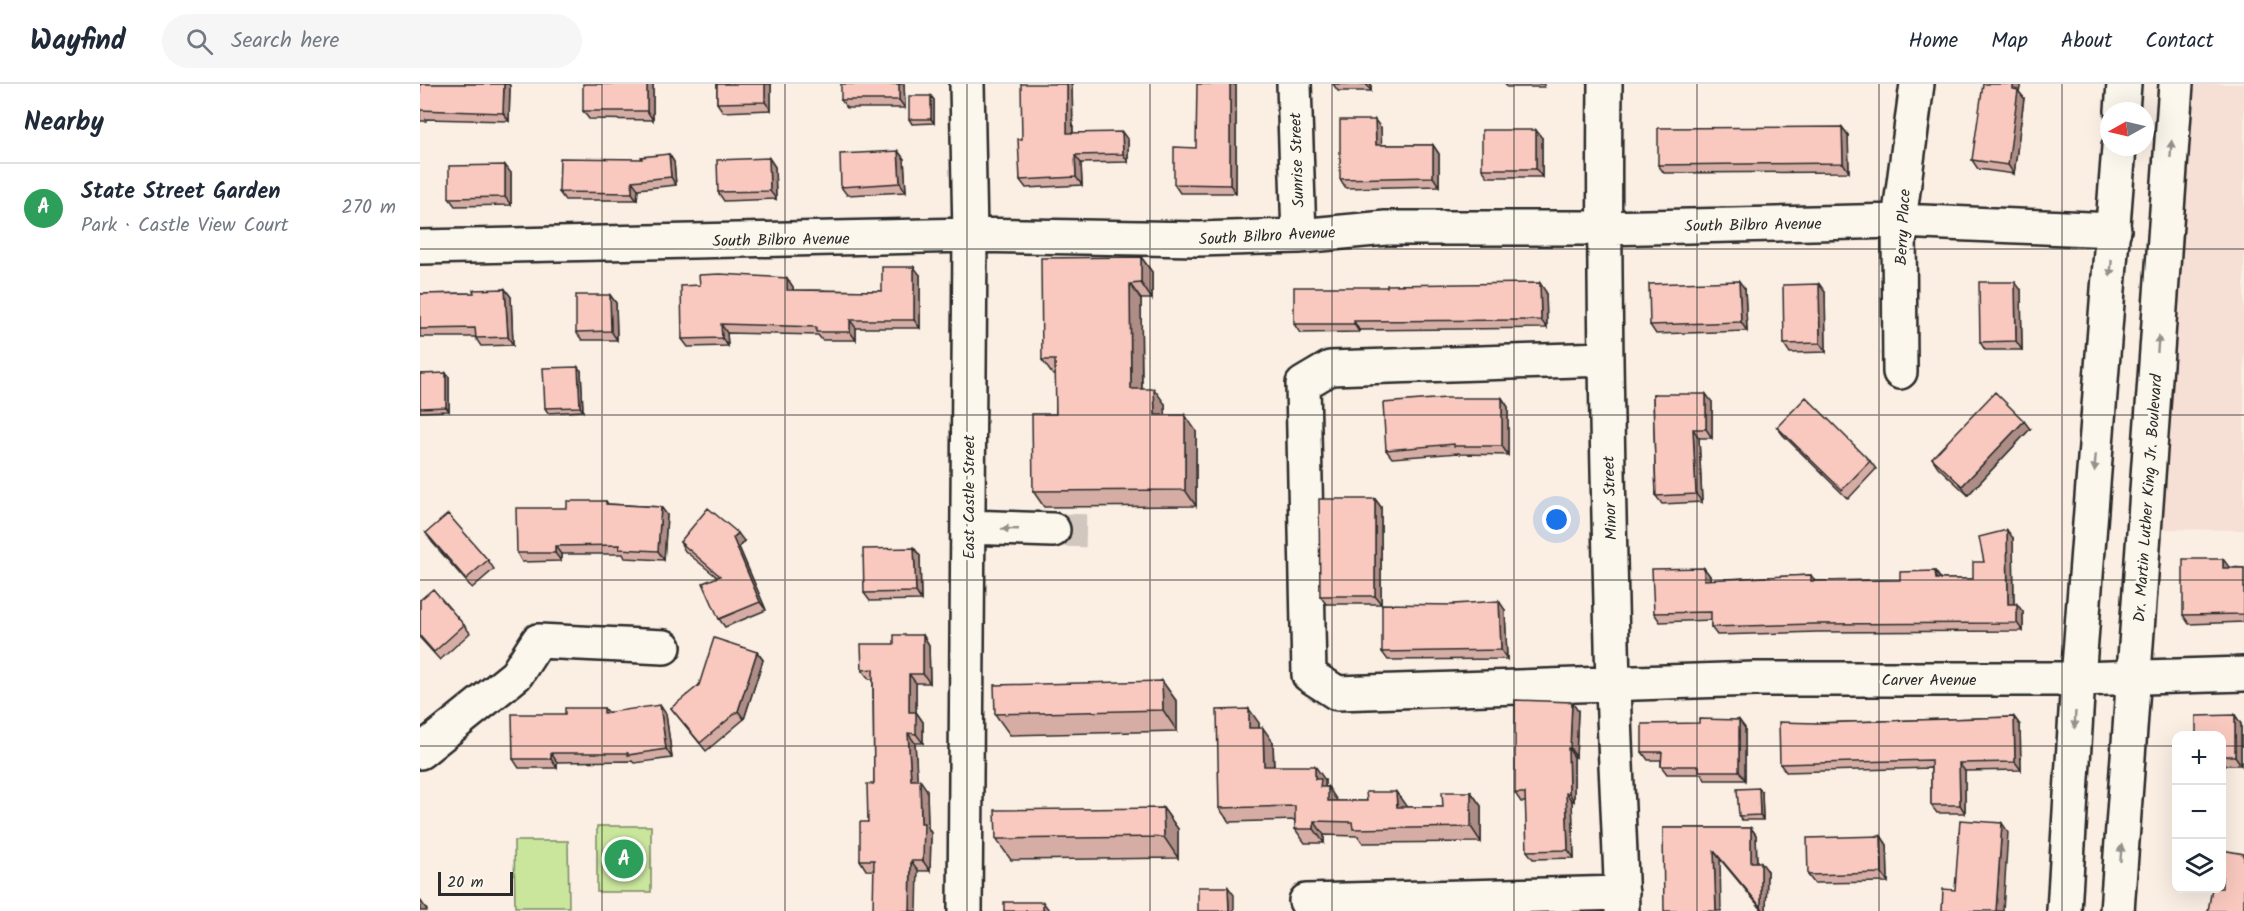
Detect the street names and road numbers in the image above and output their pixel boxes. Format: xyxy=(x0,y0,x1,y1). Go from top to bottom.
street label: Sunrise Street xyxy=(1283,111,1312,208)
street label: Berry Place xyxy=(1889,188,1918,266)
street label: South Bilbro Avenue xyxy=(1684,212,1822,239)
street label: South Bilbro Avenue xyxy=(1198,220,1336,253)
street label: South Bilbro Avenue xyxy=(712,227,850,254)
street label: Dr. Martin Luther King Jr. Boulevard xyxy=(2127,372,2170,623)
street label: East Castle Street xyxy=(957,434,982,559)
street label: Minor Street xyxy=(1597,454,1624,541)
street label: Carver Avenue xyxy=(1881,668,1977,693)

